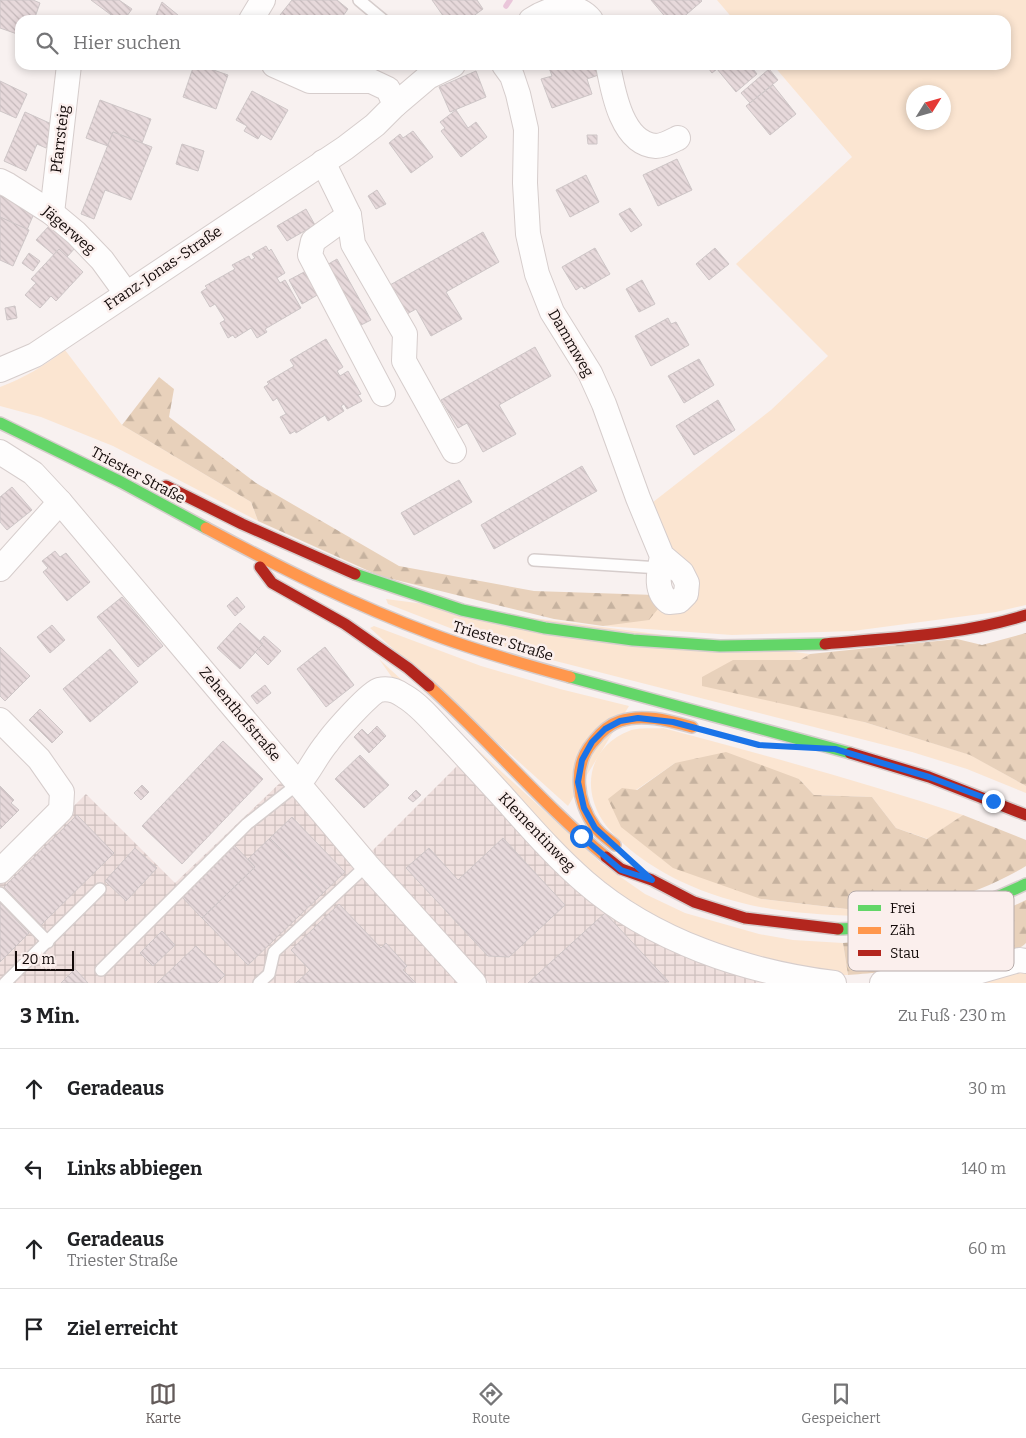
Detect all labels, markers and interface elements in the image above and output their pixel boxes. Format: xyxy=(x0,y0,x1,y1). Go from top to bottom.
search box xyxy=(15,15,1011,70)
icon: search xyxy=(33,29,61,57)
text: Hier suchen xyxy=(73,31,181,54)
north arrow xyxy=(906,85,951,130)
street label: Pfarrsteig xyxy=(47,104,73,174)
street label: Jägerweg xyxy=(38,201,99,258)
street label: Franz-Jonas-Straße xyxy=(101,222,225,314)
street label: Dammweg xyxy=(544,306,598,380)
street label: Triester Straße xyxy=(88,443,188,507)
street label: Triester Straße xyxy=(451,617,555,665)
street label: Zehenthofstraße xyxy=(195,663,285,765)
street label: Klementinweg xyxy=(495,789,579,875)
route end xyxy=(982,790,1005,813)
route start xyxy=(570,825,593,848)
legend xyxy=(848,891,1014,971)
text: Frei xyxy=(890,900,915,917)
text: Zäh xyxy=(890,922,915,939)
text: Stau xyxy=(890,945,920,962)
scale bar xyxy=(15,948,74,971)
text: 20 m xyxy=(22,951,55,968)
text: 3 Min. xyxy=(20,1003,80,1029)
text: Zu Fuß · 230 m xyxy=(898,1006,1006,1025)
icon: ahead xyxy=(20,1075,48,1103)
text: Geradeaus xyxy=(67,1077,164,1100)
text: 30 m xyxy=(968,1079,1006,1098)
icon: left xyxy=(20,1155,48,1183)
text: Links abbiegen xyxy=(67,1157,202,1180)
text: 140 m xyxy=(961,1159,1006,1178)
text: Geradeaus xyxy=(67,1228,164,1251)
icon: ahead xyxy=(20,1235,48,1263)
text: 60 m xyxy=(968,1239,1006,1258)
text: Triester Straße xyxy=(67,1251,178,1270)
icon: arrive xyxy=(20,1315,48,1343)
text: Ziel erreicht xyxy=(67,1317,178,1340)
tab: Karte xyxy=(145,1380,181,1427)
tab: Route xyxy=(472,1380,510,1427)
tab: Gespeichert xyxy=(801,1380,881,1427)

